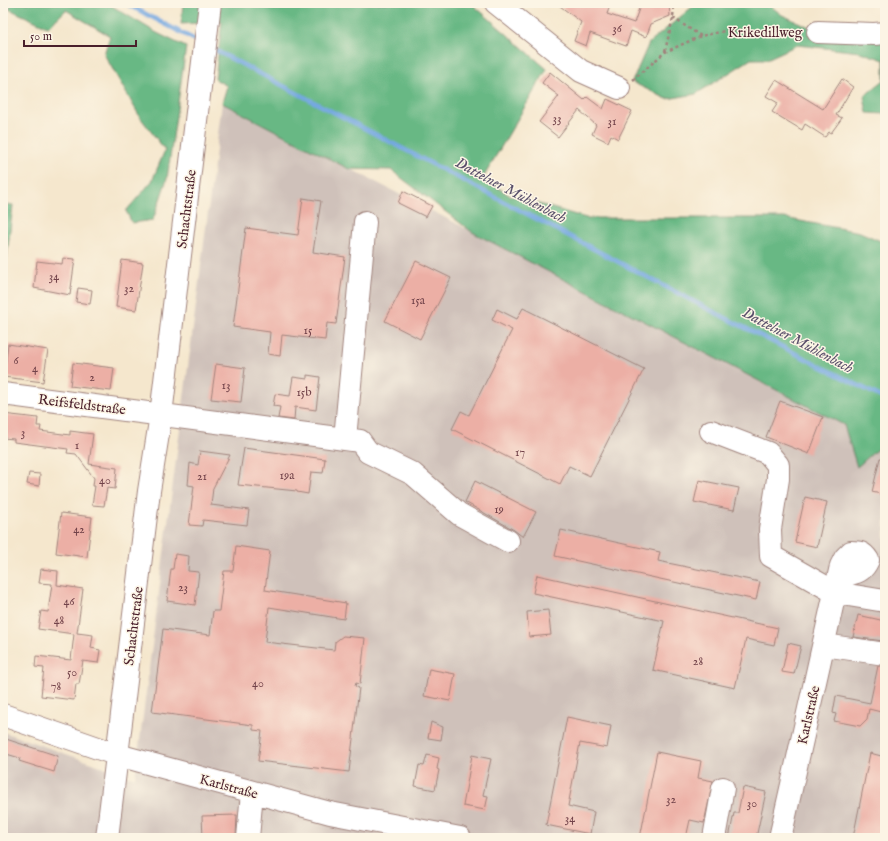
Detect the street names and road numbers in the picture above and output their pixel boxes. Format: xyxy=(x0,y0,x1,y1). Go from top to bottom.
street label: Krikedillweg xyxy=(728,24,803,42)
street label: Schachtstraße xyxy=(173,168,201,250)
street label: Reifsfeldstraße xyxy=(37,391,127,419)
street label: Schachtstraße xyxy=(120,585,148,667)
street label: Karlstraße xyxy=(793,684,825,746)
street label: Karlstraße xyxy=(198,771,260,804)

